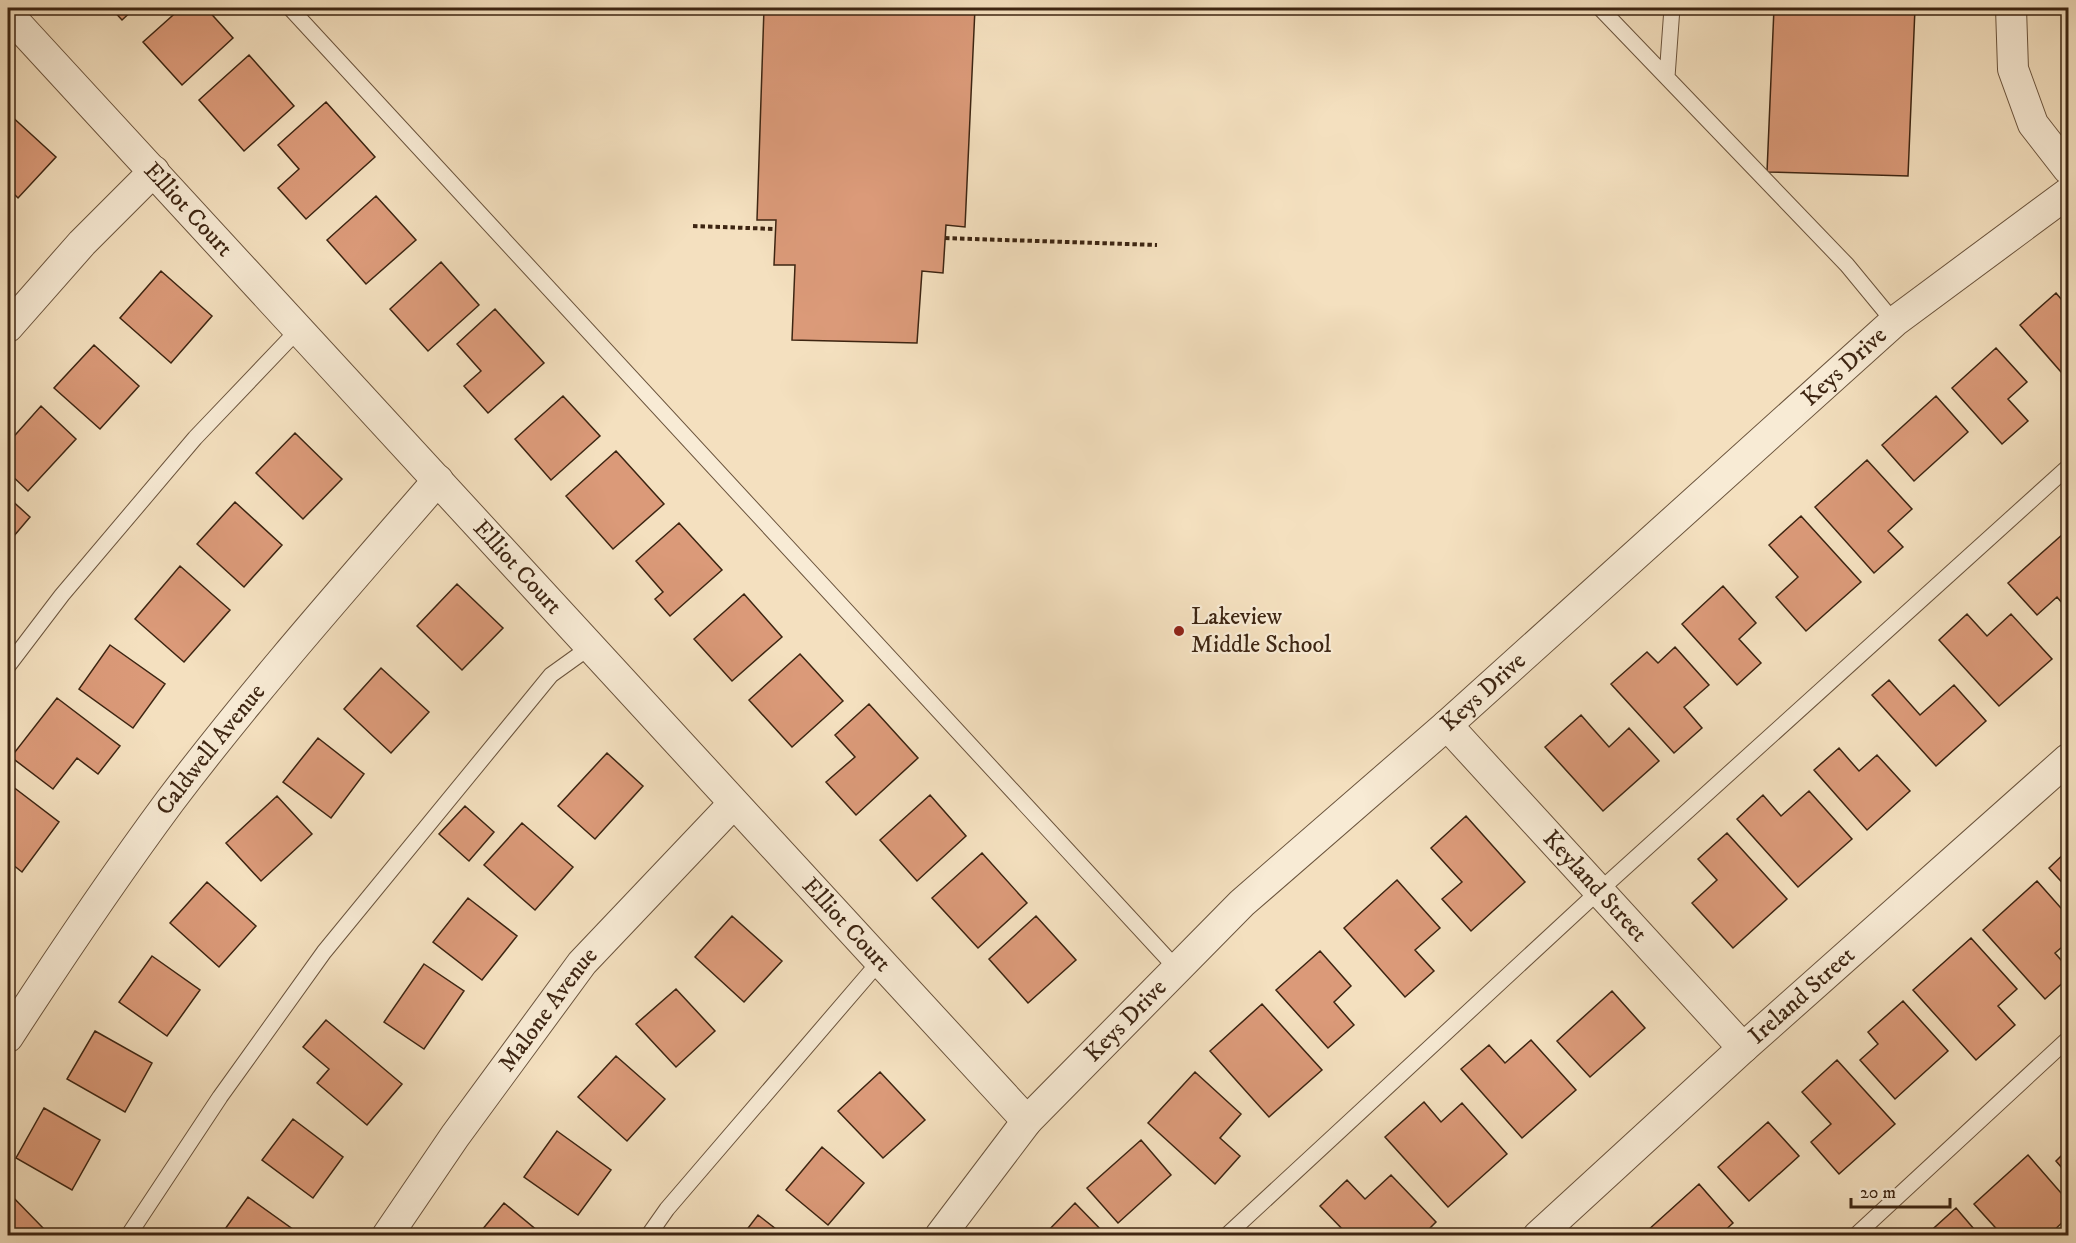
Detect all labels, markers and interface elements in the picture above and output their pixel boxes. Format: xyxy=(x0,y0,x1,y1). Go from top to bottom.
street label: Elliot Court xyxy=(137,156,239,264)
street label: Keys Drive xyxy=(1796,320,1893,413)
street label: Elliot Court xyxy=(466,514,569,621)
place label: Lakeview Middle School xyxy=(1191,602,1332,660)
marker: Lakeview Middle School xyxy=(1172,624,1186,638)
street label: Keys Drive xyxy=(1435,646,1532,738)
street label: Caldwell Avenue xyxy=(150,678,272,821)
street label: Keyland Street xyxy=(1536,824,1654,949)
street label: Elliot Court xyxy=(795,871,898,979)
street label: Ireland Street xyxy=(1742,940,1862,1051)
street label: Malone Avenue xyxy=(492,941,604,1078)
street label: Keys Drive xyxy=(1078,973,1173,1069)
scale bar xyxy=(1851,1171,1950,1209)
text: 20 m xyxy=(1860,1182,1896,1204)

